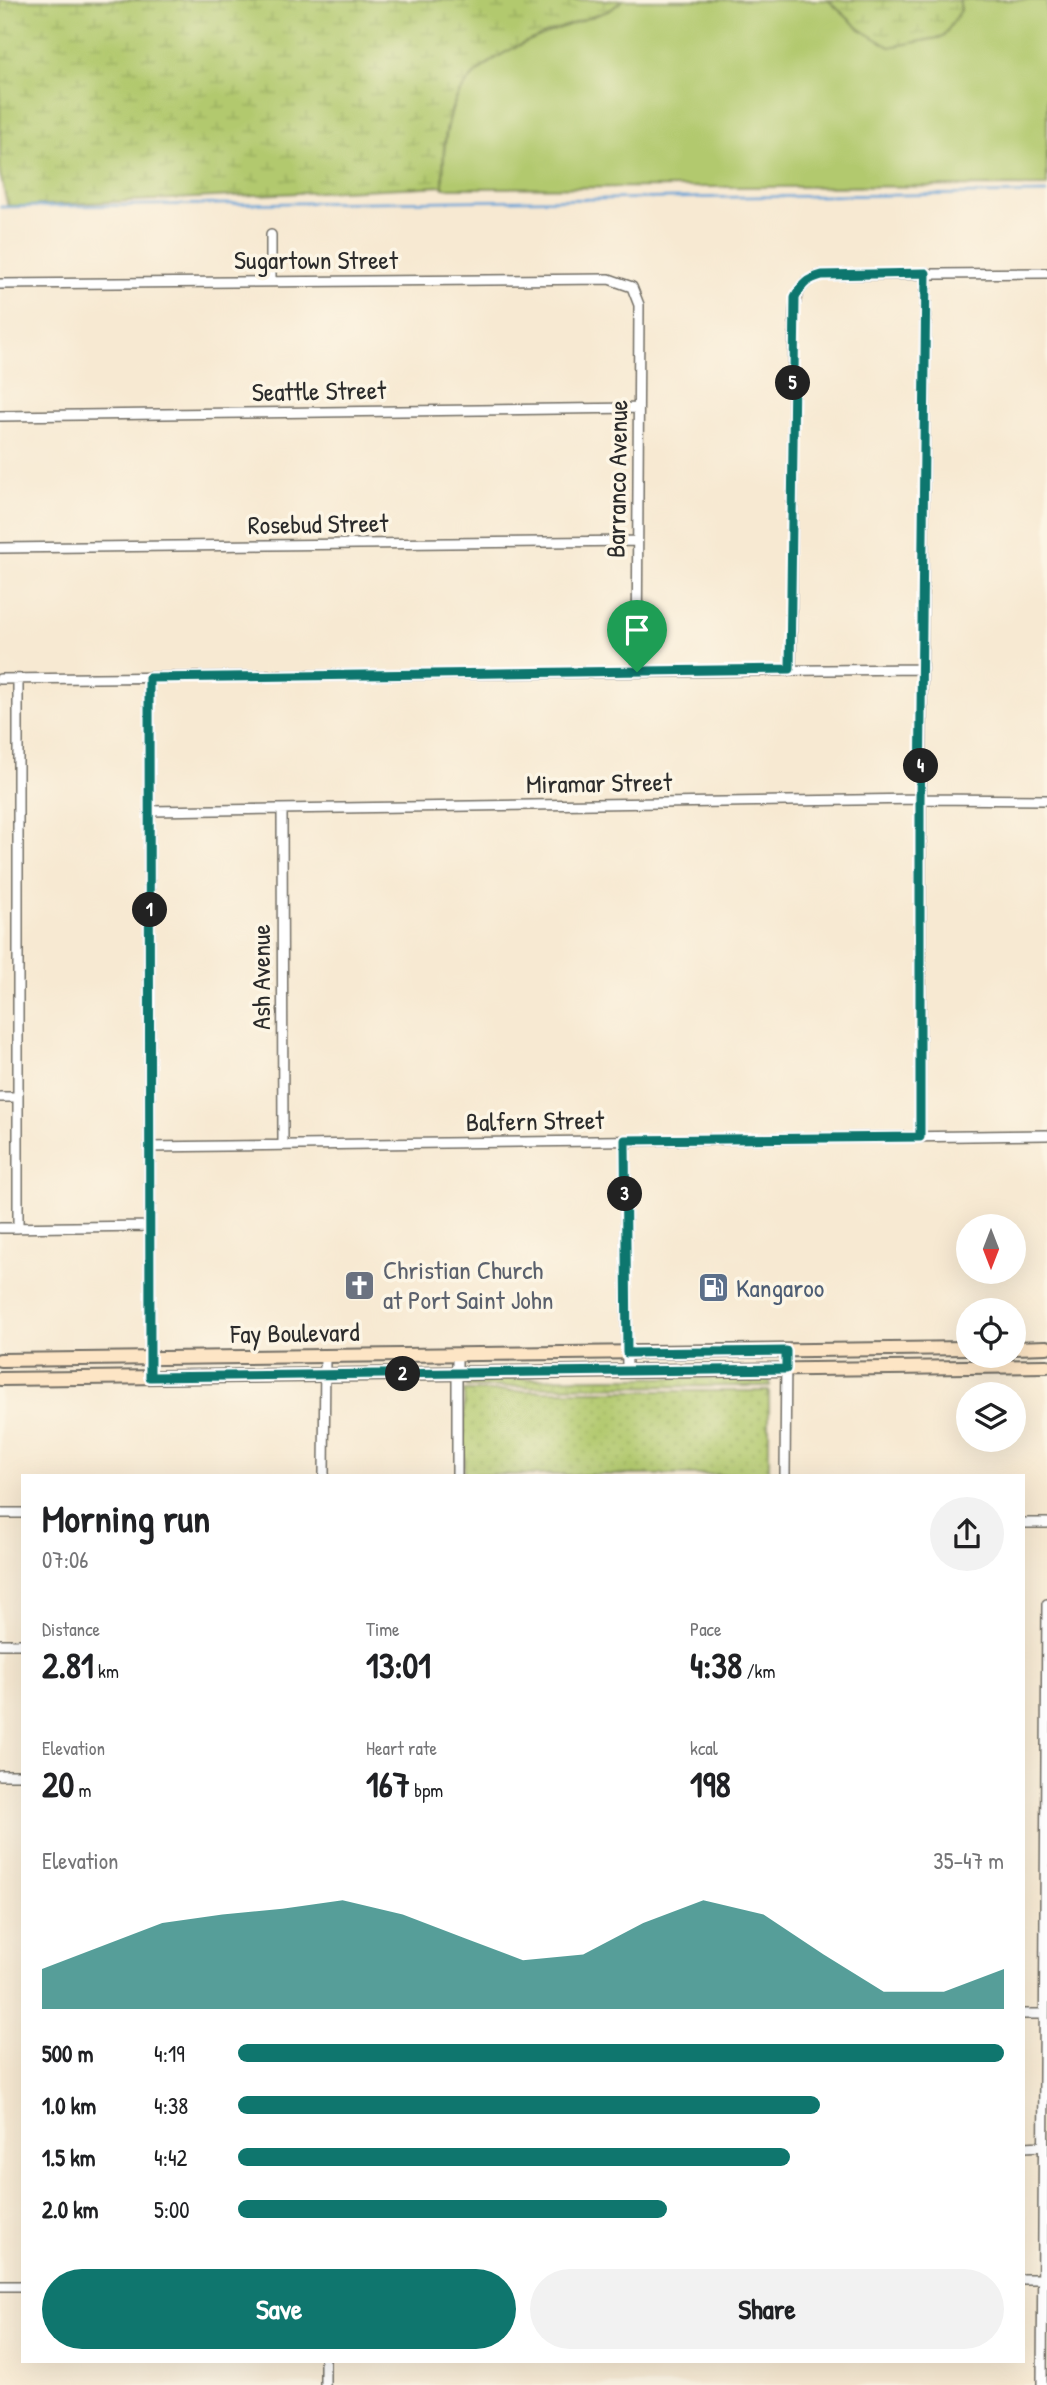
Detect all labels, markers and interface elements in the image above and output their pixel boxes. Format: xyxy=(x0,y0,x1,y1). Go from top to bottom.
street label: Sugartown Street xyxy=(234,242,399,277)
pin: 5 xyxy=(776,366,810,400)
text: 5 xyxy=(788,369,797,395)
street label: Seattle Street xyxy=(252,372,387,409)
street label: Barranco Avenue xyxy=(598,400,635,558)
street label: Rosebud Street xyxy=(247,505,390,542)
pin xyxy=(607,600,667,672)
icon: arrive xyxy=(618,611,656,649)
pin: 4 xyxy=(904,748,939,784)
text: 4 xyxy=(917,752,924,778)
street label: Miramar Street xyxy=(526,764,673,801)
pin: 1 xyxy=(132,892,168,928)
text: 1 xyxy=(146,896,153,922)
street label: Ash Avenue xyxy=(243,924,278,1030)
street label: Balfern Street xyxy=(466,1102,605,1139)
pin: 3 xyxy=(608,1176,642,1212)
text: 3 xyxy=(620,1180,629,1206)
north arrow xyxy=(956,1214,1026,1284)
map controls xyxy=(956,1214,1026,1452)
place label: Christian Church at Port Saint John xyxy=(383,1252,553,1317)
church icon: Christian Church at Port Saint John xyxy=(343,1268,377,1302)
place label: Kangaroo xyxy=(736,1270,824,1305)
fuel station icon: Kangaroo xyxy=(696,1271,730,1305)
button: locate xyxy=(956,1298,1026,1368)
street label: Fay Boulevard xyxy=(229,1314,360,1351)
pin: 2 xyxy=(386,1356,420,1392)
text: 2 xyxy=(398,1360,407,1386)
button: layers xyxy=(956,1382,1026,1452)
text: Morning run xyxy=(42,1492,210,1544)
button: share xyxy=(930,1497,1004,1571)
text: 07:06 xyxy=(42,1544,89,1575)
text: Distance xyxy=(42,1616,100,1642)
text: Time xyxy=(366,1616,400,1642)
text: Pace xyxy=(690,1616,722,1642)
text: 2.81 xyxy=(42,1642,94,1689)
text: 13:01 xyxy=(366,1642,431,1689)
text: 4:38 xyxy=(690,1642,742,1689)
text: km xyxy=(94,1658,119,1684)
text: /km xyxy=(742,1658,775,1684)
text: Elevation xyxy=(42,1735,105,1761)
text: Heart rate xyxy=(366,1735,437,1761)
text: kcal xyxy=(690,1735,718,1761)
text: 20 xyxy=(42,1761,74,1808)
text: 167 xyxy=(366,1761,410,1808)
text: 198 xyxy=(690,1761,731,1808)
text: m xyxy=(74,1777,91,1803)
text: bpm xyxy=(410,1777,443,1803)
text: Elevation xyxy=(42,1845,118,1876)
text: 35–47 m xyxy=(933,1845,1004,1876)
text: 500 m xyxy=(42,2038,93,2069)
text: 4:19 xyxy=(154,2038,185,2069)
text: 1.0 km xyxy=(42,2090,96,2121)
text: 4:38 xyxy=(154,2090,188,2121)
text: 1.5 km xyxy=(42,2142,95,2173)
text: 4:42 xyxy=(154,2142,187,2173)
text: 2.0 km xyxy=(42,2194,98,2225)
text: 5:00 xyxy=(154,2194,190,2225)
button: Save xyxy=(42,2269,516,2349)
button: Share xyxy=(530,2269,1004,2349)

